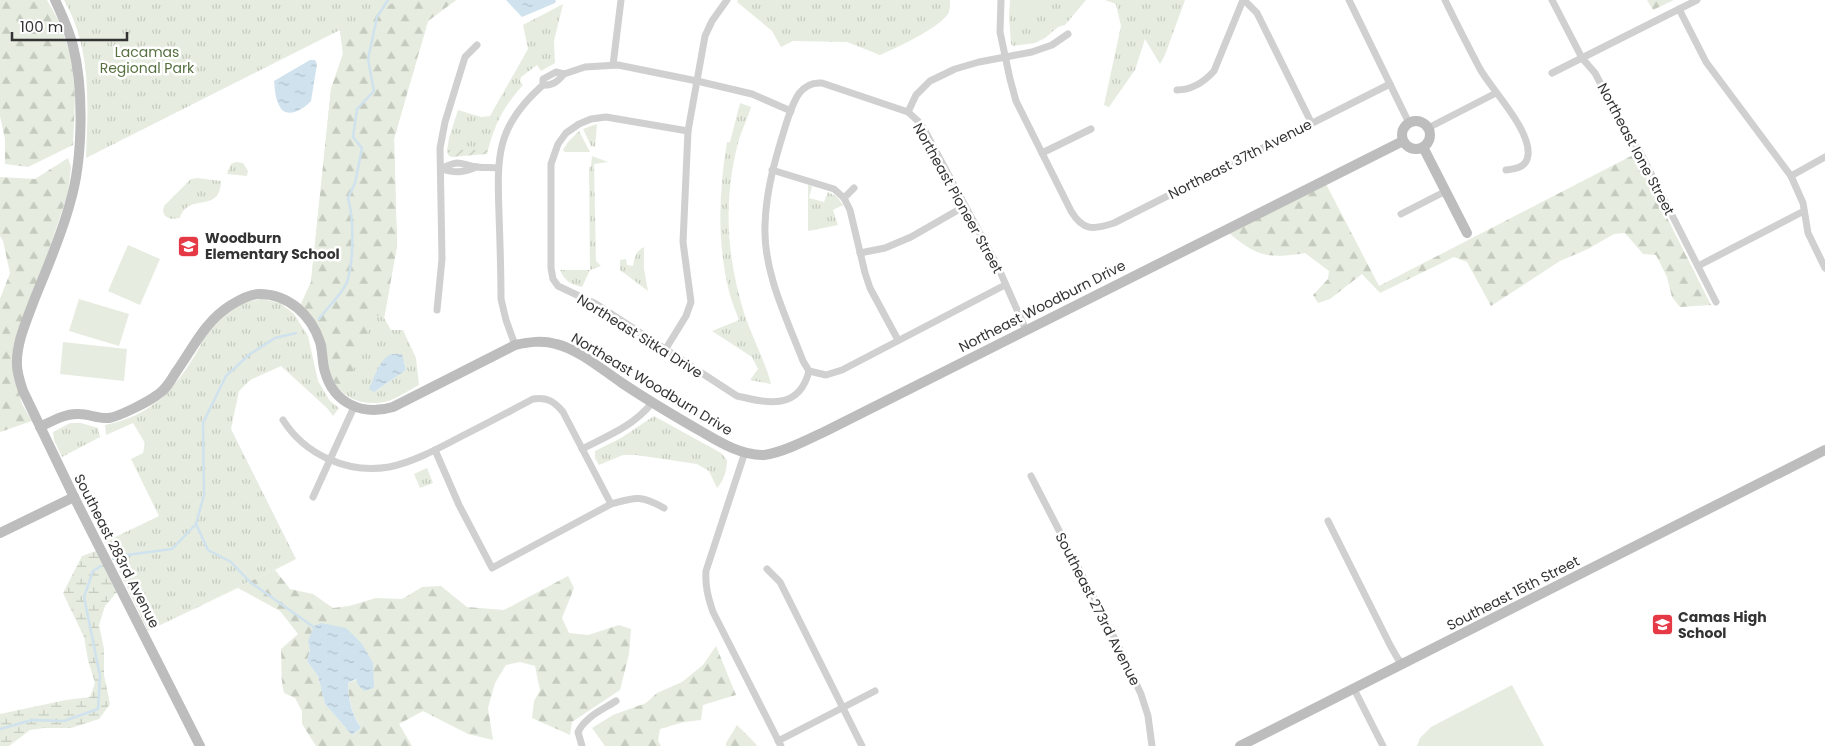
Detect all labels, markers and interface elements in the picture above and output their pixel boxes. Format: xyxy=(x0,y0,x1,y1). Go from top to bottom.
scale bar xyxy=(12,10,128,42)
text: 100 m xyxy=(20,16,63,37)
park label: Lacamas Regional Park xyxy=(100,42,195,78)
street label: Northeast Ione Street xyxy=(1593,79,1679,219)
street label: Northeast 37th Avenue xyxy=(1165,114,1315,204)
street label: Northeast Pioneer Street xyxy=(908,119,1008,277)
place label: Woodburn Elementary School xyxy=(205,228,340,264)
school or university icon: Woodburn Elementary School xyxy=(177,234,201,258)
street label: Northeast Woodburn Drive xyxy=(955,255,1129,357)
street label: Northeast Sitka Drive xyxy=(573,289,707,383)
street label: Northeast Woodburn Drive xyxy=(568,328,737,440)
street label: Southeast 283rd Avenue xyxy=(69,470,165,632)
street label: Southeast 273rd Avenue xyxy=(1051,529,1146,689)
street label: Southeast 15th Street xyxy=(1443,551,1583,635)
place label: Camas High School xyxy=(1678,607,1767,643)
school or university icon: Camas High School xyxy=(1650,613,1674,637)

